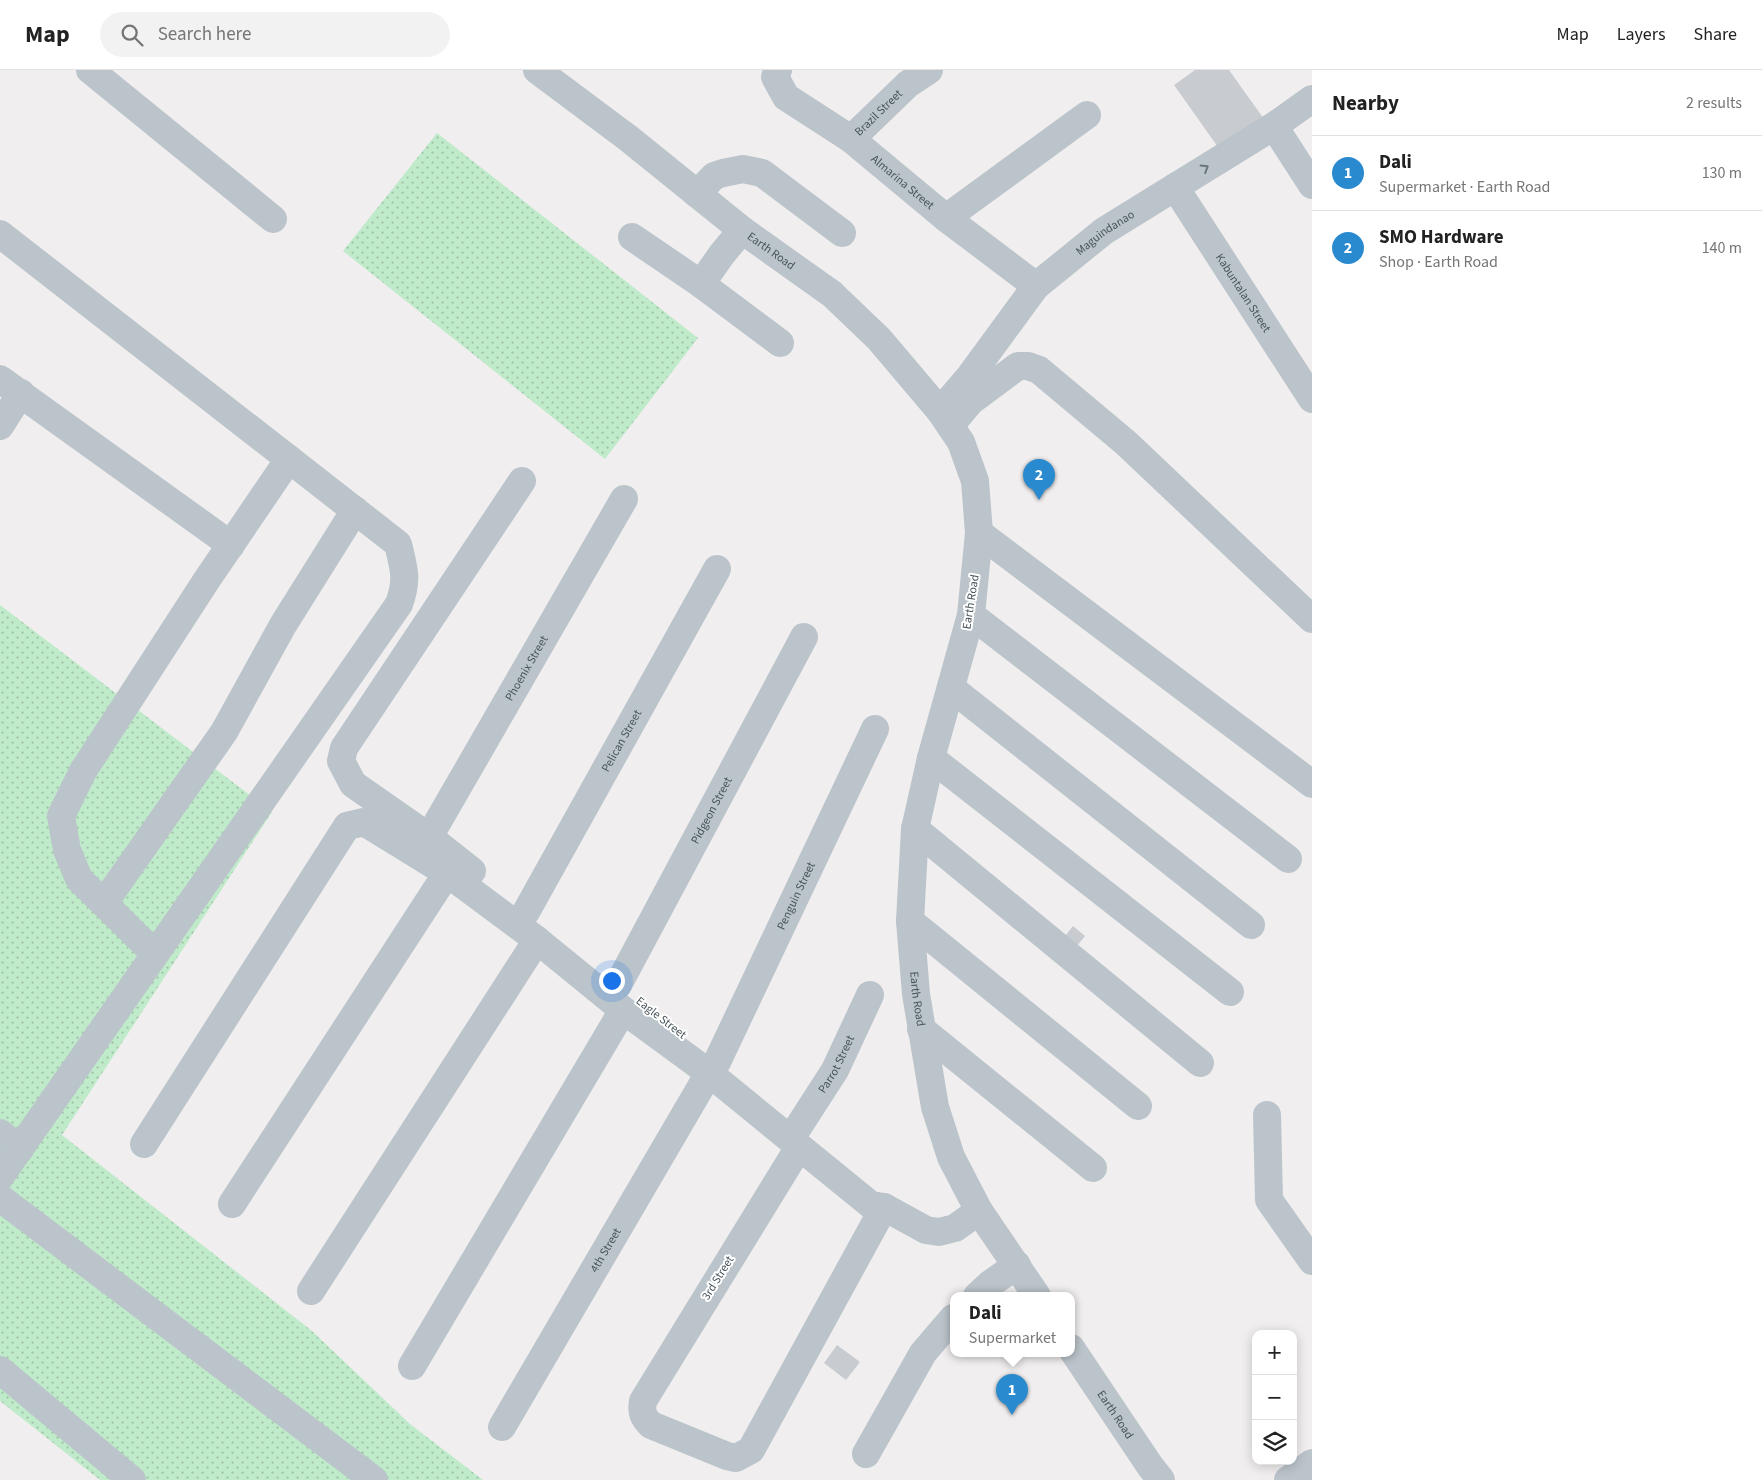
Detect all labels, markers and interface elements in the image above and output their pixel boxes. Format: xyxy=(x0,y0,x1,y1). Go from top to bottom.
search box xyxy=(100,12,450,57)
text: Map xyxy=(25,17,70,52)
icon: search xyxy=(118,21,146,49)
text: Search here xyxy=(158,21,251,48)
text: Map xyxy=(1557,22,1589,47)
text: Layers xyxy=(1617,22,1666,47)
text: Share xyxy=(1694,22,1737,47)
street label: Brazil Street xyxy=(851,85,906,140)
text: Nearby xyxy=(1332,88,1399,118)
text: 2 results xyxy=(1686,92,1742,114)
text: Dali xyxy=(1379,149,1412,176)
street label: Almarina Street xyxy=(867,151,938,213)
text: 1 xyxy=(1344,162,1352,184)
text: 130 m xyxy=(1702,162,1742,184)
one-way arrow xyxy=(1199,165,1208,175)
text: Supermarket · Earth Road xyxy=(1379,176,1550,198)
street label: Maguindanao xyxy=(1072,206,1138,259)
text: SMO Hardware xyxy=(1379,224,1504,251)
street label: Earth Road xyxy=(744,228,799,274)
text: 2 xyxy=(1344,237,1352,259)
text: 140 m xyxy=(1702,237,1742,259)
street label: Kabuntalan Street xyxy=(1212,250,1275,336)
text: Shop · Earth Road xyxy=(1379,251,1498,273)
pin: 2 xyxy=(1023,459,1055,500)
street label: Earth Road xyxy=(958,573,984,631)
street label: Phoenix Street xyxy=(501,632,552,704)
street label: Pelican Street xyxy=(597,706,646,775)
street label: Pidgeon Street xyxy=(686,774,736,847)
street label: Penguin Street xyxy=(772,859,819,933)
your location xyxy=(599,968,625,994)
street label: Earth Road xyxy=(906,971,930,1028)
street label: Eagle Street xyxy=(632,993,690,1043)
street label: Parrot Street xyxy=(814,1032,859,1096)
street label: 4th Street xyxy=(586,1225,625,1276)
street label: 3rd Street xyxy=(698,1253,738,1303)
popup xyxy=(950,1292,1075,1357)
text: Dali xyxy=(969,1300,1002,1327)
text: Supermarket xyxy=(969,1327,1056,1349)
map controls xyxy=(1252,1330,1297,1465)
button: + xyxy=(1252,1330,1297,1375)
pin: 1 xyxy=(996,1374,1028,1415)
button: − xyxy=(1252,1375,1297,1420)
street label: Earth Road xyxy=(1093,1387,1138,1442)
button: layers xyxy=(1252,1420,1297,1465)

